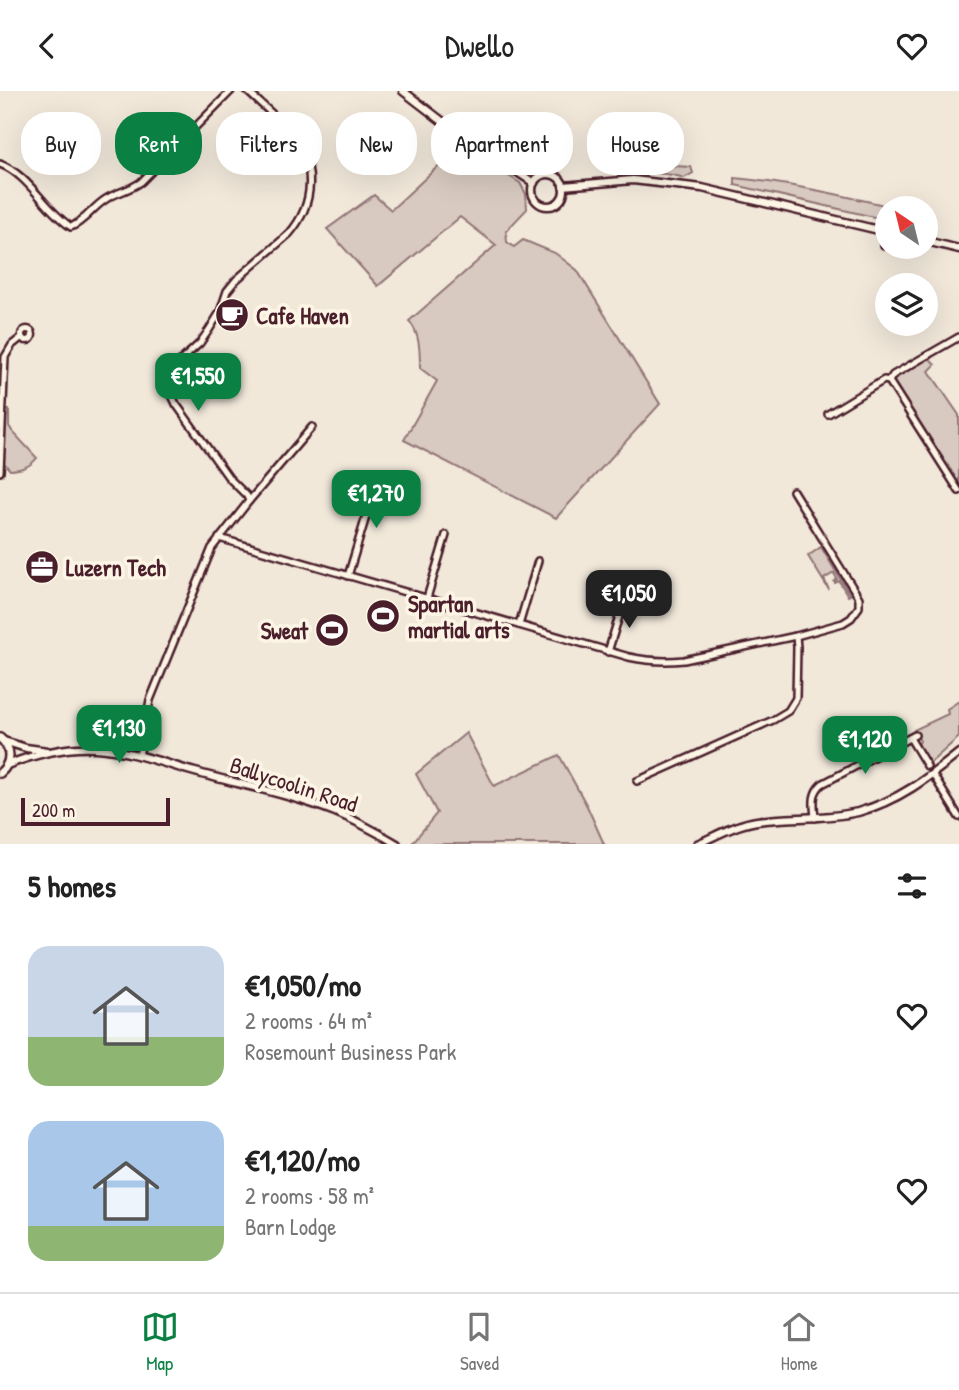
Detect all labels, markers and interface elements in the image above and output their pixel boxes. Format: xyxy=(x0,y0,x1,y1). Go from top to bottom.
text: Dwello xyxy=(445,24,514,67)
icon: back xyxy=(28,27,66,65)
icon: heart xyxy=(893,27,931,65)
chip: Buy xyxy=(21,112,101,175)
chip: Rent xyxy=(115,112,202,175)
chip: Filters xyxy=(216,112,322,175)
chip: New xyxy=(336,112,417,175)
chip: Apartment xyxy=(431,112,573,175)
chip: House xyxy=(587,112,684,175)
north arrow xyxy=(875,196,938,259)
map controls xyxy=(875,196,938,336)
button: layers xyxy=(875,273,938,336)
cafe icon: Cafe Haven xyxy=(213,296,251,334)
place label: Cafe Haven xyxy=(256,300,349,331)
pin: €1,550 xyxy=(141,353,255,413)
text: €1,550 xyxy=(171,360,225,391)
pin: €1,270 xyxy=(319,471,433,530)
text: €1,270 xyxy=(348,477,404,508)
office icon: Luzern Tech xyxy=(23,548,61,586)
place label: Luzern Tech xyxy=(66,552,166,583)
pin: €1,050 xyxy=(572,571,686,630)
text: €1,050 xyxy=(602,577,656,608)
place label: Spartan martial arts xyxy=(408,588,510,645)
sports icon: Spartan martial arts xyxy=(364,597,402,635)
sports icon: Sweat xyxy=(313,611,351,649)
place label: Sweat xyxy=(261,615,309,646)
pin: €1,130 xyxy=(62,705,176,765)
text: €1,130 xyxy=(92,712,146,743)
pin: €1,120 xyxy=(808,717,922,776)
text: €1,120 xyxy=(838,723,892,754)
street label: Ballycoolin Road xyxy=(226,749,362,819)
scale bar xyxy=(21,795,170,827)
text: 200 m xyxy=(32,797,75,823)
text: 5 homes xyxy=(28,866,116,906)
icon: filters xyxy=(893,867,931,905)
text: €1,050/mo xyxy=(245,965,361,1005)
icon: home xyxy=(84,974,168,1058)
icon: heart xyxy=(893,997,931,1035)
text: 2 rooms · 64 m² xyxy=(245,1005,372,1036)
text: Rosemount Business Park xyxy=(245,1036,456,1067)
text: €1,120/mo xyxy=(245,1140,360,1180)
icon: home xyxy=(84,1149,168,1233)
icon: heart xyxy=(893,1172,931,1210)
text: 2 rooms · 58 m² xyxy=(245,1180,374,1211)
text: Barn Lodge xyxy=(245,1211,336,1242)
tab: Map xyxy=(141,1308,179,1376)
tab: Saved xyxy=(460,1308,499,1376)
tab: Home xyxy=(780,1308,818,1376)

